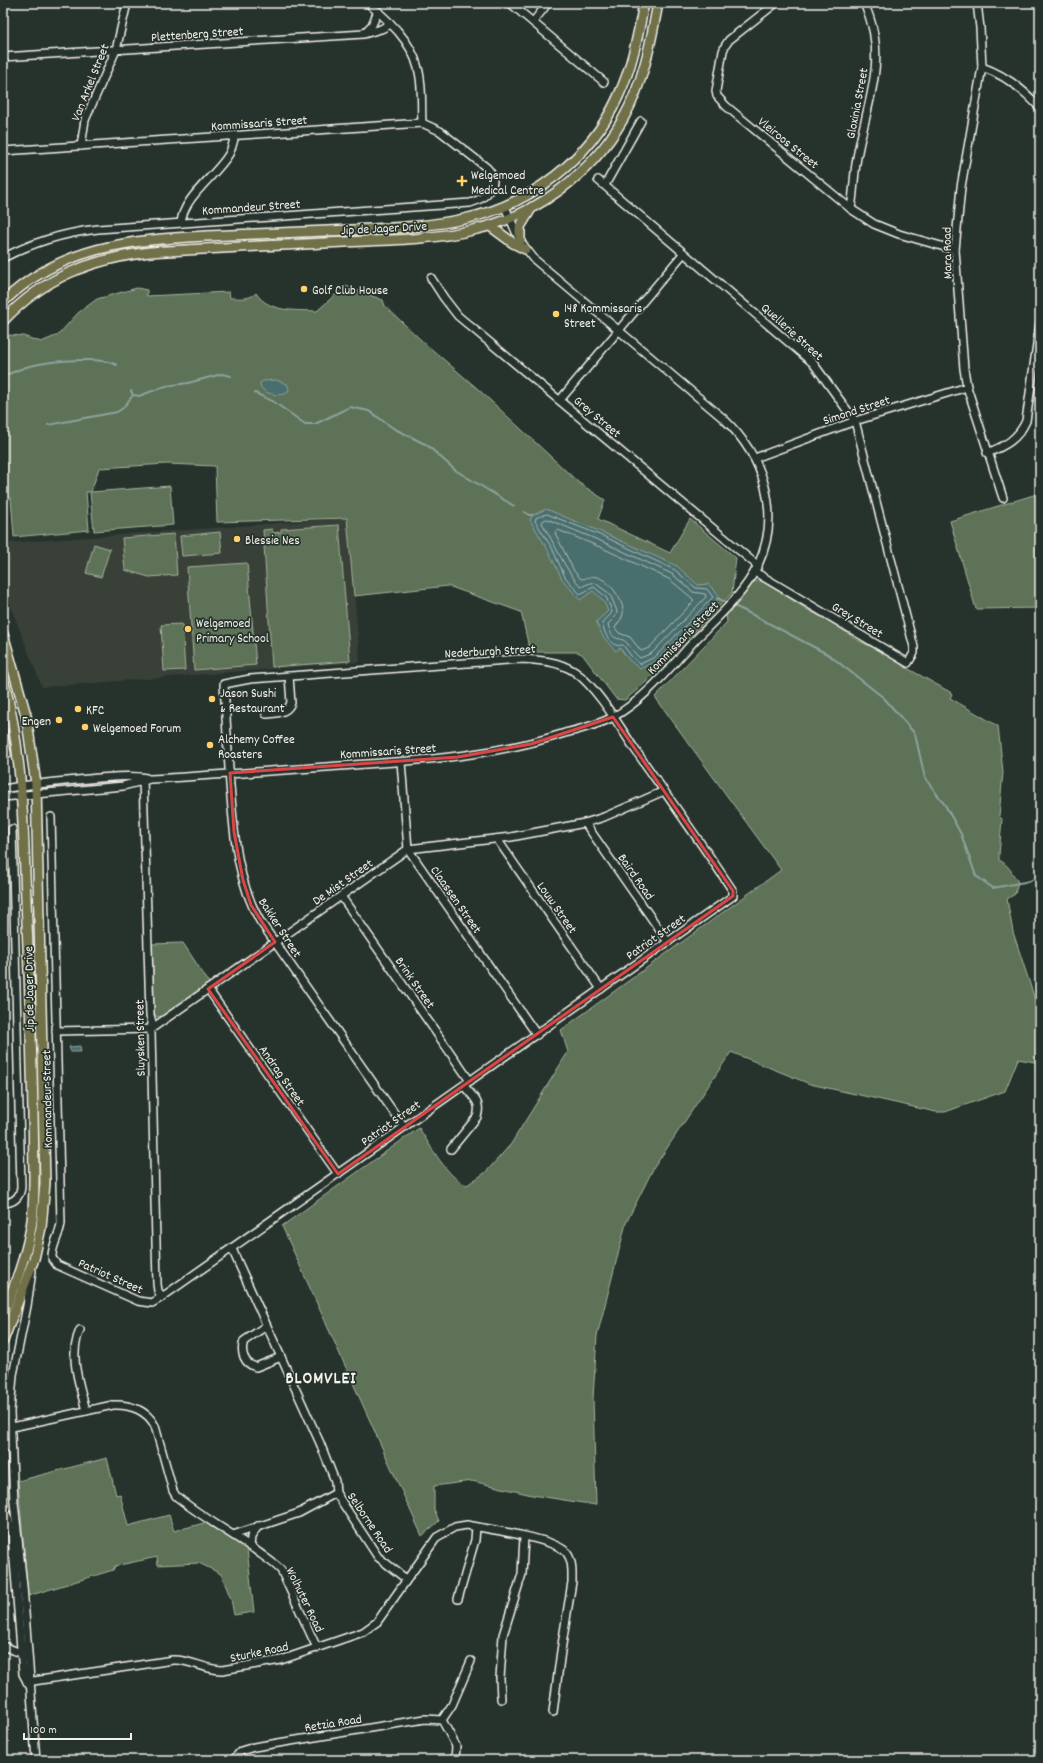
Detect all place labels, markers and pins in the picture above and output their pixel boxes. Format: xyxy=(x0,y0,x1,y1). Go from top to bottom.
place label: Welgemoed Medical Centre xyxy=(471,167,544,201)
marker: Welgemoed Medical Centre xyxy=(456,175,468,187)
place label: Golf Club House xyxy=(312,282,388,301)
marker: Golf Club House xyxy=(299,284,309,294)
place label: 148 Kommissaris Street xyxy=(564,300,642,334)
marker: 148 Kommissaris Street xyxy=(551,309,561,319)
place label: Blessie Nes xyxy=(245,532,300,551)
marker: Blessie Nes xyxy=(232,534,242,544)
place label: Welgemoed Primary School xyxy=(196,615,269,649)
marker: Welgemoed Primary School xyxy=(183,624,193,634)
place label: Jason Sushi & Restaurant xyxy=(220,685,285,719)
marker: Jason Sushi & Restaurant xyxy=(207,694,217,704)
place label: KFC xyxy=(86,702,105,721)
marker: KFC xyxy=(73,704,83,714)
place label: Engen xyxy=(22,713,51,732)
marker: Engen xyxy=(54,715,64,725)
place label: Welgemoed Forum xyxy=(93,720,181,739)
marker: Welgemoed Forum xyxy=(80,722,90,732)
place label: Alchemy Coffee Roasters xyxy=(218,731,295,765)
marker: Alchemy Coffee Roasters xyxy=(205,740,215,750)

